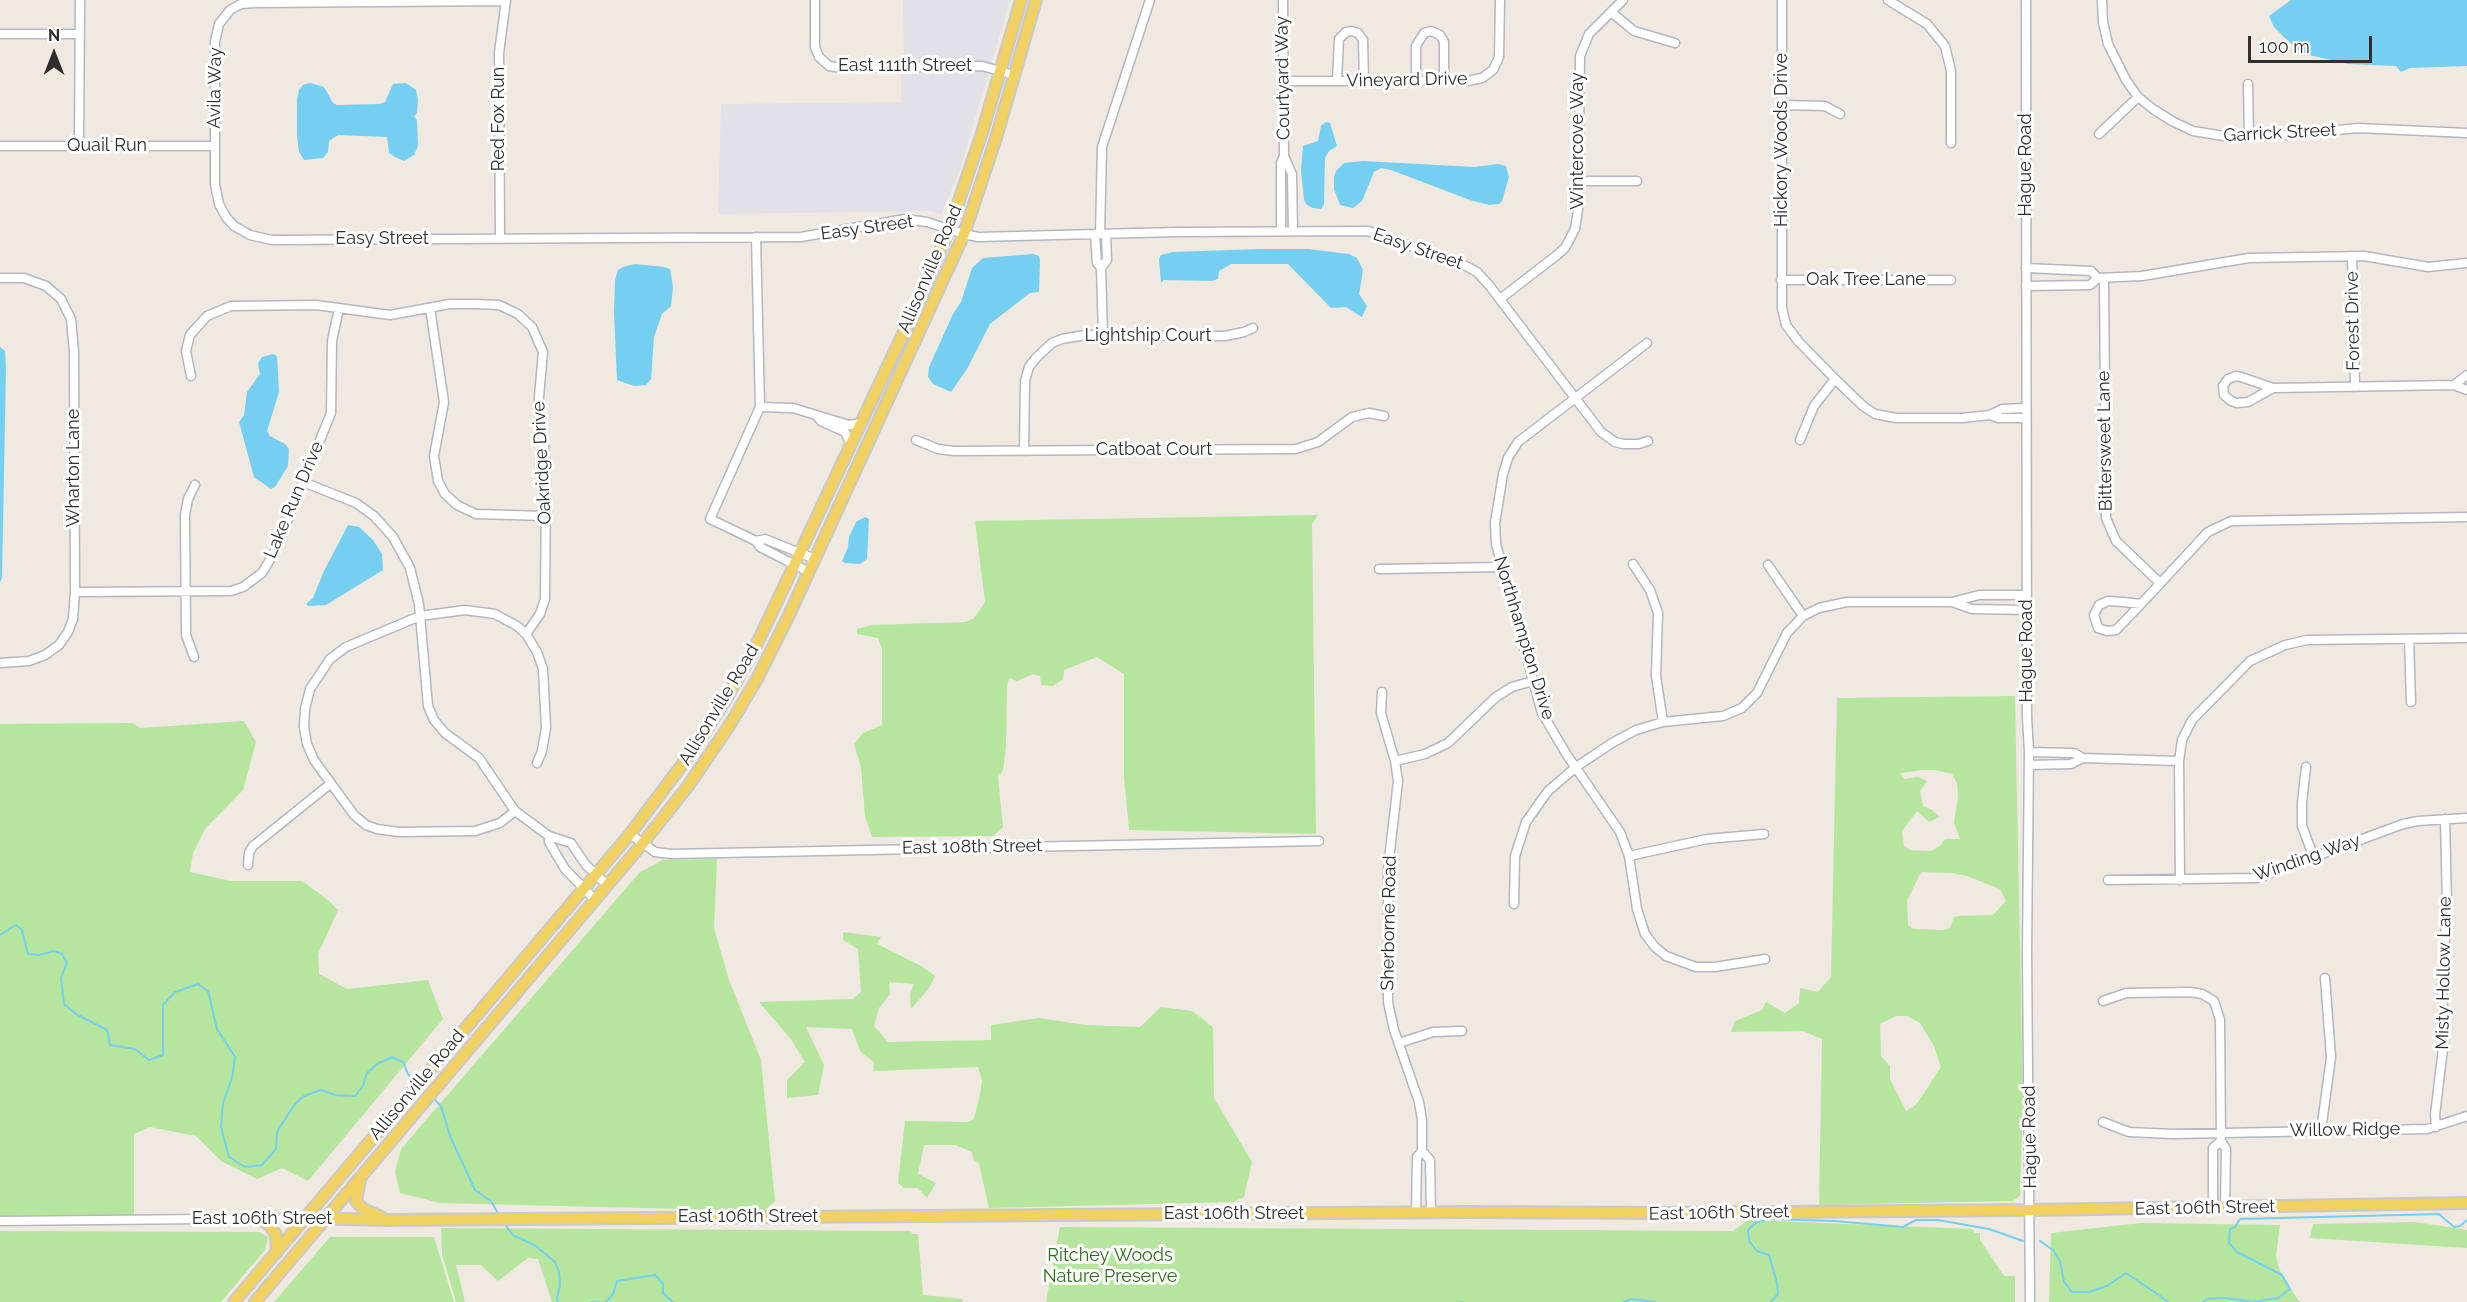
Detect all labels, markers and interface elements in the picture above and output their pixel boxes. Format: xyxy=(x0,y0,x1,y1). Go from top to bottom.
street label: Courtyard Way xyxy=(1271,16,1295,140)
north arrow xyxy=(24,24,84,84)
scale bar xyxy=(2251,24,2376,62)
text: N xyxy=(48,26,60,45)
text: 100 m xyxy=(2259,36,2310,57)
street label: Avila Way xyxy=(203,47,227,129)
street label: Hickory Woods Drive xyxy=(1771,53,1793,227)
street label: East 111th Street xyxy=(838,55,972,77)
street label: Red Fox Run xyxy=(488,67,510,171)
street label: Vineyard Drive xyxy=(1346,68,1468,92)
street label: Wintercove Way xyxy=(1567,72,1589,210)
street label: Hague Road xyxy=(2015,113,2037,217)
street label: Garrick Street xyxy=(2223,119,2337,147)
street label: Quail Run xyxy=(67,135,147,157)
street label: Allisonville Road xyxy=(893,202,967,336)
street label: Easy Street xyxy=(819,211,915,245)
street label: Easy Street xyxy=(1370,224,1466,274)
street label: Easy Street xyxy=(335,228,429,250)
street label: Oak Tree Lane xyxy=(1806,269,1926,291)
street label: Forest Drive xyxy=(2341,271,2365,371)
street label: Lightship Court xyxy=(1085,325,1211,347)
street label: Bittersweet Lane xyxy=(2093,371,2117,511)
street label: Oakridge Drive xyxy=(528,401,556,525)
street label: Wharton Lane xyxy=(63,409,85,527)
street label: Lake Run Drive xyxy=(260,438,328,562)
street label: Catboat Court xyxy=(1096,439,1212,461)
street label: Northhampton Drive xyxy=(1489,554,1559,722)
street label: Hague Road xyxy=(2016,599,2038,703)
street label: Allisonville Road xyxy=(674,641,764,769)
street label: Winding Way xyxy=(2251,830,2363,886)
street label: East 108th Street xyxy=(902,835,1042,859)
street label: Sherborne Road xyxy=(1377,855,1401,991)
street label: Misty Hollow Lane xyxy=(2432,896,2456,1050)
street label: Allisonville Road xyxy=(365,1025,469,1145)
street label: Hague Road xyxy=(2018,1085,2042,1189)
street label: Willow Ridge xyxy=(2290,1118,2400,1142)
street label: East 106th Street xyxy=(2135,1196,2275,1220)
street label: East 106th Street xyxy=(1649,1201,1789,1225)
street label: East 106th Street xyxy=(1164,1203,1304,1225)
street label: East 106th Street xyxy=(678,1206,818,1228)
street label: East 106th Street xyxy=(192,1208,332,1230)
park label: Ritchey Woods Nature Preserve xyxy=(1043,1245,1177,1288)

